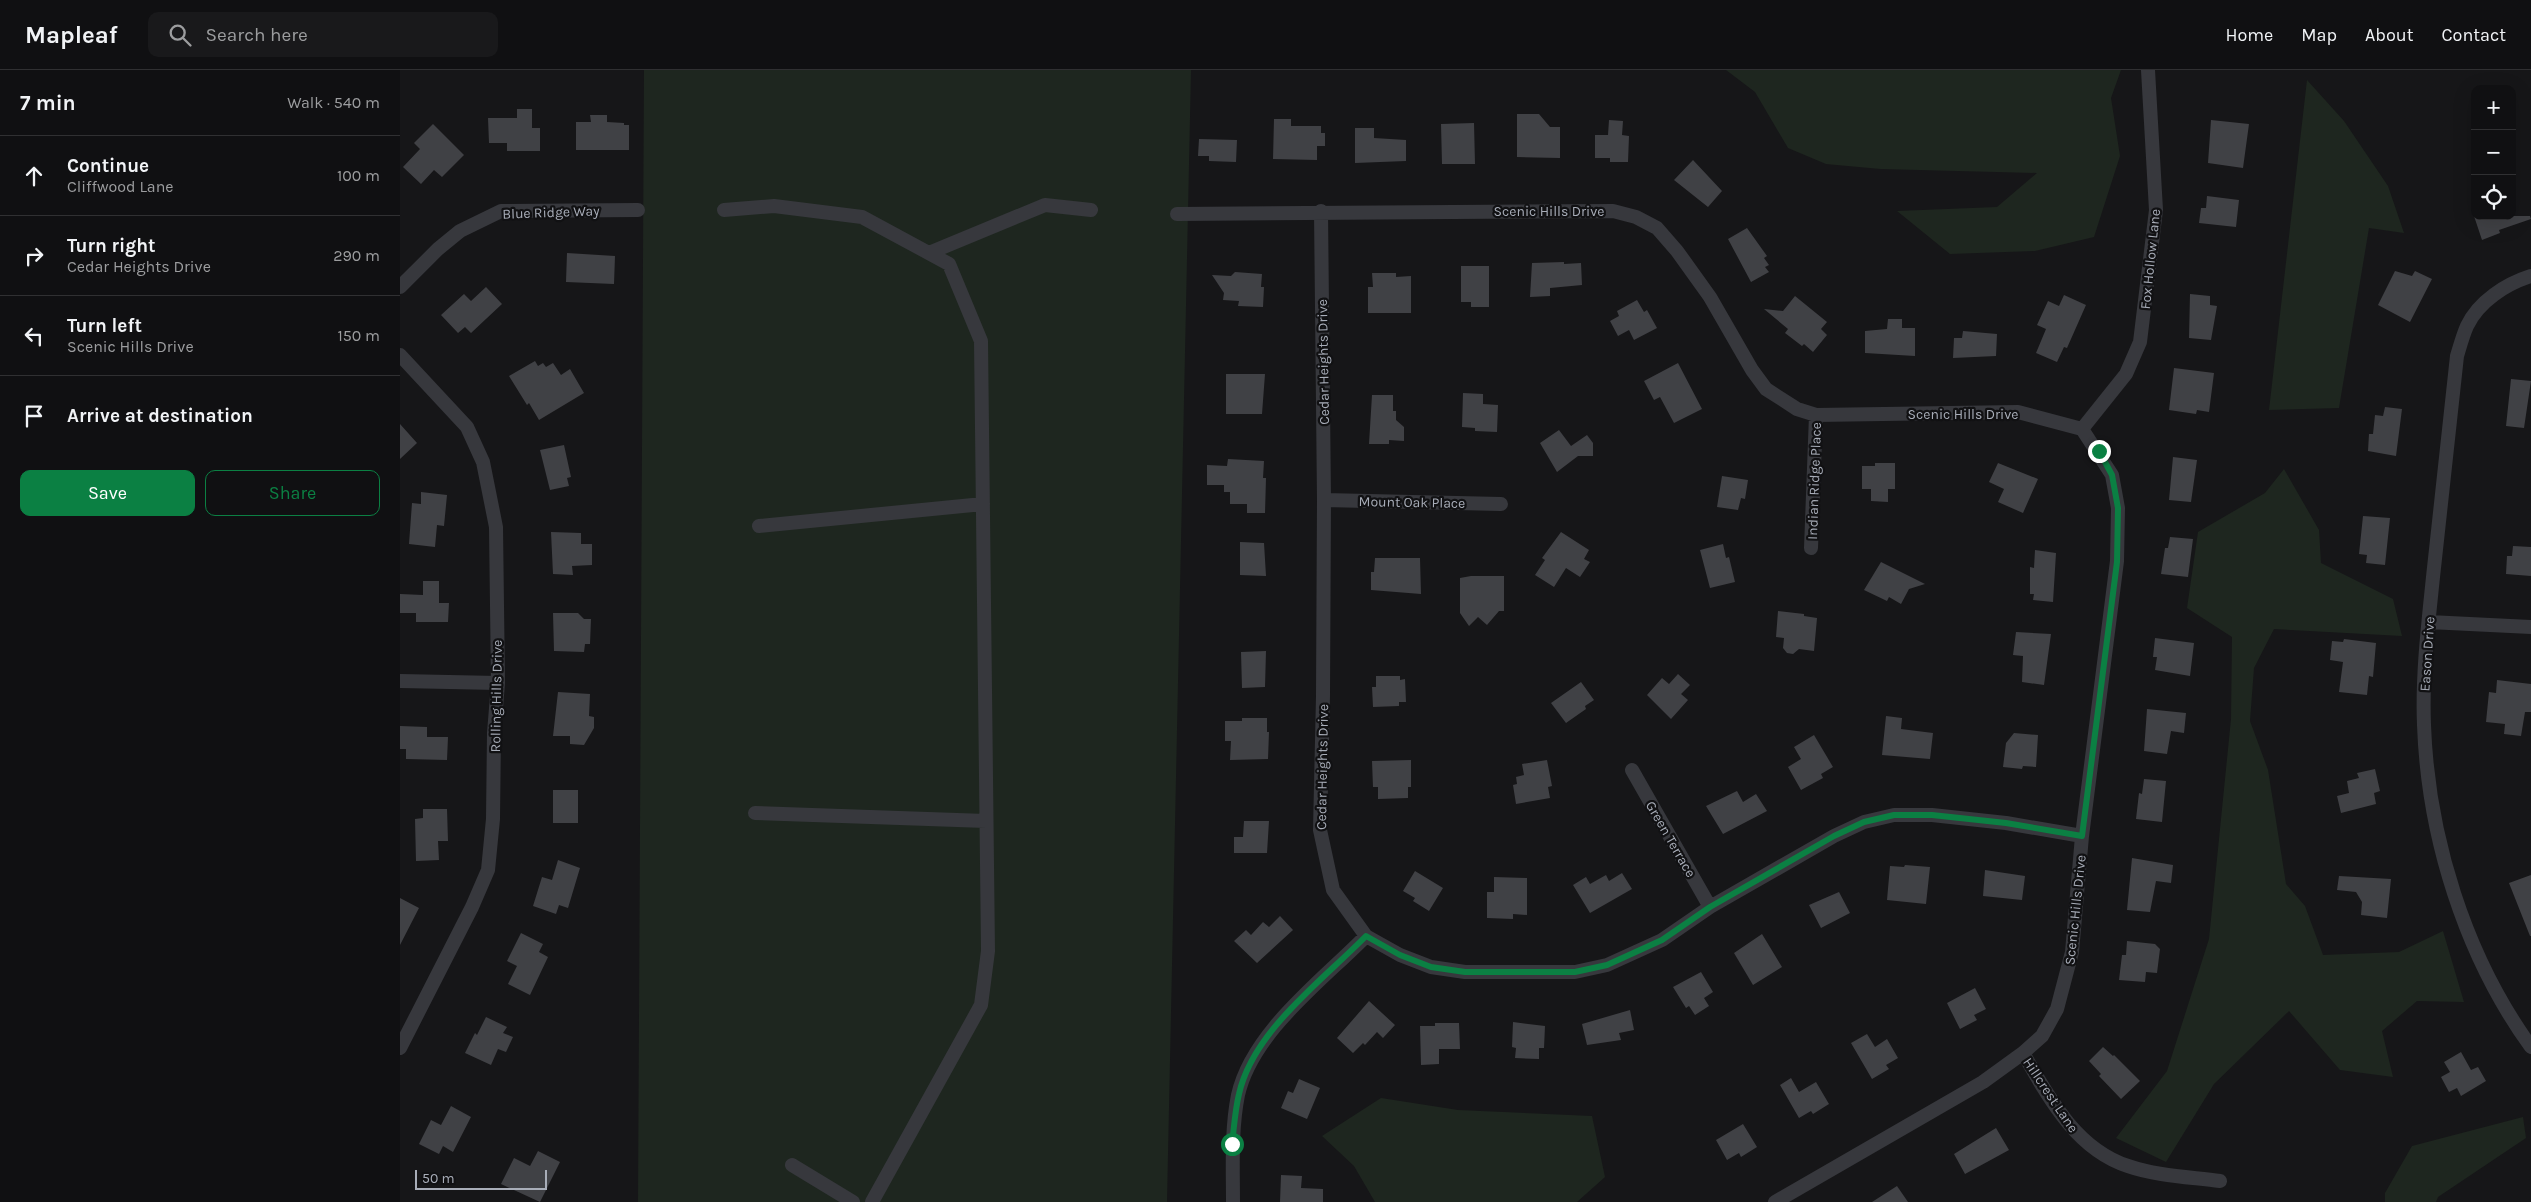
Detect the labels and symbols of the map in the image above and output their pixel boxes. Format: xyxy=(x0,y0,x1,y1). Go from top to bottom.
street label: Blue Ridge Way xyxy=(502,202,600,223)
street label: Scenic Hills Drive xyxy=(1494,203,1604,220)
street label: Fox Hollow Lane xyxy=(2137,208,2164,310)
street label: Cedar Heights Drive xyxy=(1314,299,1333,425)
street label: Scenic Hills Drive xyxy=(1908,406,2018,423)
street label: Indian Ridge Place xyxy=(1804,422,1825,540)
route end xyxy=(2088,440,2111,463)
street label: Mount Oak Place xyxy=(1358,493,1466,512)
street label: Eason Drive xyxy=(2416,616,2439,692)
street label: Rolling Hills Drive xyxy=(487,640,506,752)
street label: Cedar Heights Drive xyxy=(1313,704,1332,830)
street label: Green Terrace xyxy=(1642,798,1699,881)
street label: Scenic Hills Drive xyxy=(2061,854,2090,966)
street label: Hillcrest Lane xyxy=(2019,1055,2082,1136)
route start xyxy=(1221,1133,1244,1156)
scale bar xyxy=(415,1167,548,1190)

